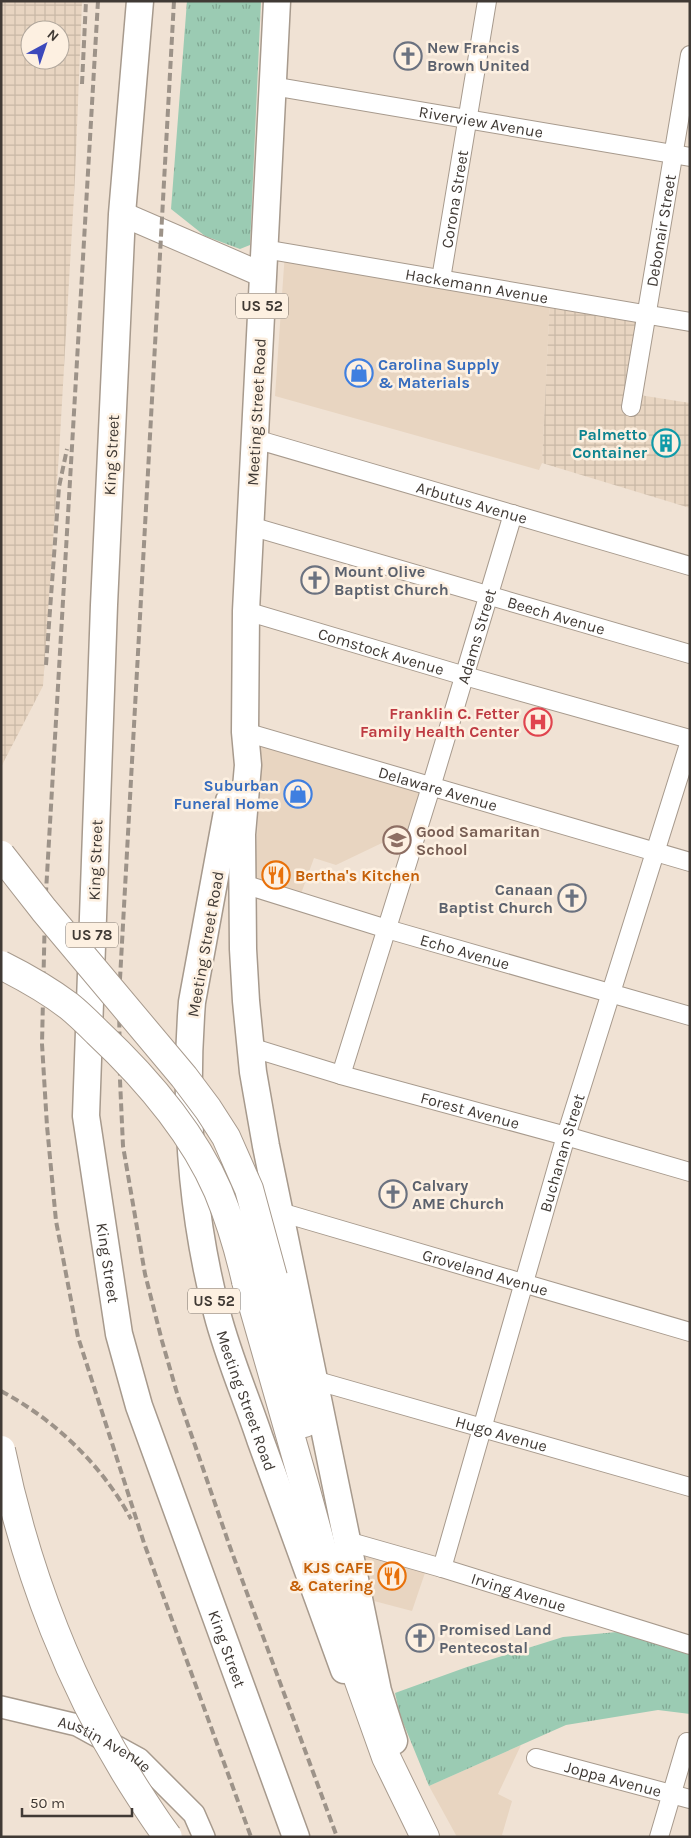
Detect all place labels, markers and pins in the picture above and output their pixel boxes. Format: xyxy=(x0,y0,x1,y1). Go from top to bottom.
place label: New Francis Brown United xyxy=(427,38,530,75)
church icon: New Francis Brown United xyxy=(393,41,423,71)
place label: Carolina Supply & Materials xyxy=(378,355,499,392)
shop icon: Carolina Supply & Materials xyxy=(344,358,374,388)
place label: Palmetto Container xyxy=(572,425,648,462)
building icon: Palmetto Container xyxy=(651,428,681,458)
place label: Mount Olive Baptist Church xyxy=(334,562,449,599)
church icon: Mount Olive Baptist Church xyxy=(300,565,330,595)
place label: Franklin C. Fetter Family Health Center xyxy=(360,704,520,741)
hospital icon: Franklin C. Fetter Family Health Center xyxy=(523,707,553,737)
place label: Suburban Funeral Home xyxy=(174,776,279,813)
shop icon: Suburban Funeral Home xyxy=(283,779,313,809)
place label: Good Samaritan School xyxy=(416,822,540,859)
school or university icon: Good Samaritan School xyxy=(382,825,412,855)
restaurant icon: Bertha's Kitchen xyxy=(261,860,291,890)
place label: Bertha's Kitchen xyxy=(295,866,420,885)
place label: Canaan Baptist Church xyxy=(438,880,553,917)
church icon: Canaan Baptist Church xyxy=(557,883,587,913)
place label: Calvary AME Church xyxy=(412,1176,504,1213)
church icon: Calvary AME Church xyxy=(378,1179,408,1209)
place label: KJS CAFE & Catering xyxy=(288,1558,373,1595)
restaurant icon: KJS CAFE & Catering xyxy=(377,1561,407,1591)
place label: Promised Land Pentecostal xyxy=(439,1620,552,1657)
church icon: Promised Land Pentecostal xyxy=(405,1623,435,1653)

